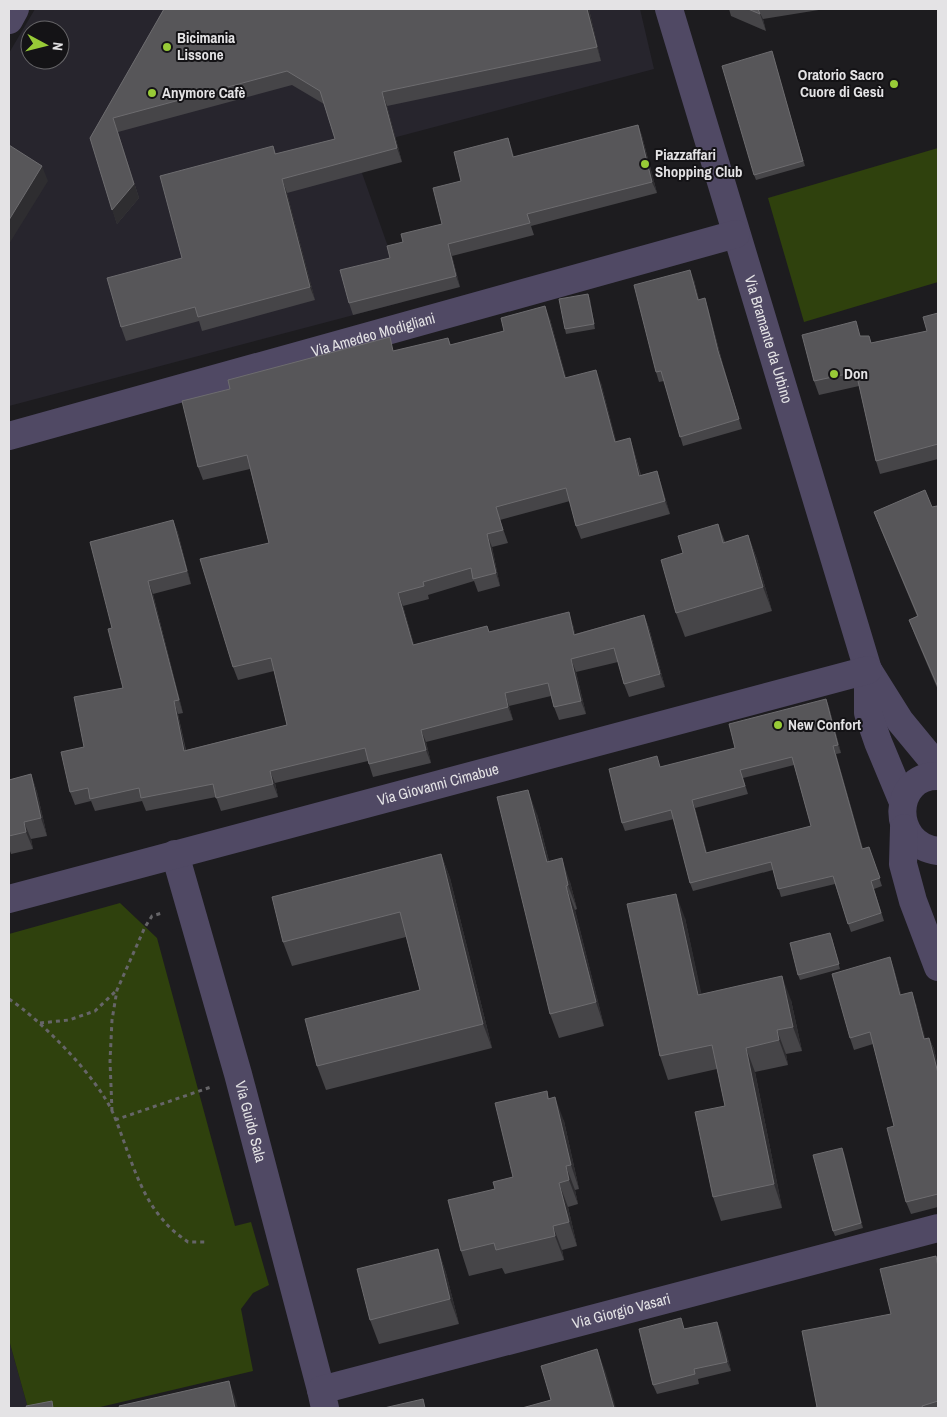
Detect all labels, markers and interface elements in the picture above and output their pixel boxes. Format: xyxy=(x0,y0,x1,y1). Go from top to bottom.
north arrow xyxy=(20,20,70,70)
place label: Bicimania Lissone xyxy=(177,27,235,65)
text: N xyxy=(48,41,67,52)
marker: Bicimania Lissone xyxy=(161,41,173,53)
place label: Oratorio Sacro Cuore di Gesù xyxy=(798,64,884,102)
marker: Oratorio Sacro Cuore di Gesù xyxy=(888,78,900,90)
place label: Anymore Cafè xyxy=(162,82,246,103)
marker: Anymore Cafè xyxy=(146,87,158,99)
place label: Piazzaffari Shopping Club xyxy=(655,144,742,182)
marker: Piazzaffari Shopping Club xyxy=(639,158,651,170)
street label: Via Bramante da Urbino xyxy=(740,273,798,406)
street label: Via Amedeo Modigliani xyxy=(309,307,437,362)
place label: Don xyxy=(844,363,868,384)
marker: Don xyxy=(828,368,840,380)
place label: New Confort xyxy=(788,714,861,735)
marker: New Confort xyxy=(772,719,784,731)
street label: Via Giovanni Cimabue xyxy=(375,758,501,810)
street label: Via Guido Sala xyxy=(230,1078,272,1165)
street label: Via Giorgio Vasari xyxy=(570,1288,673,1334)

